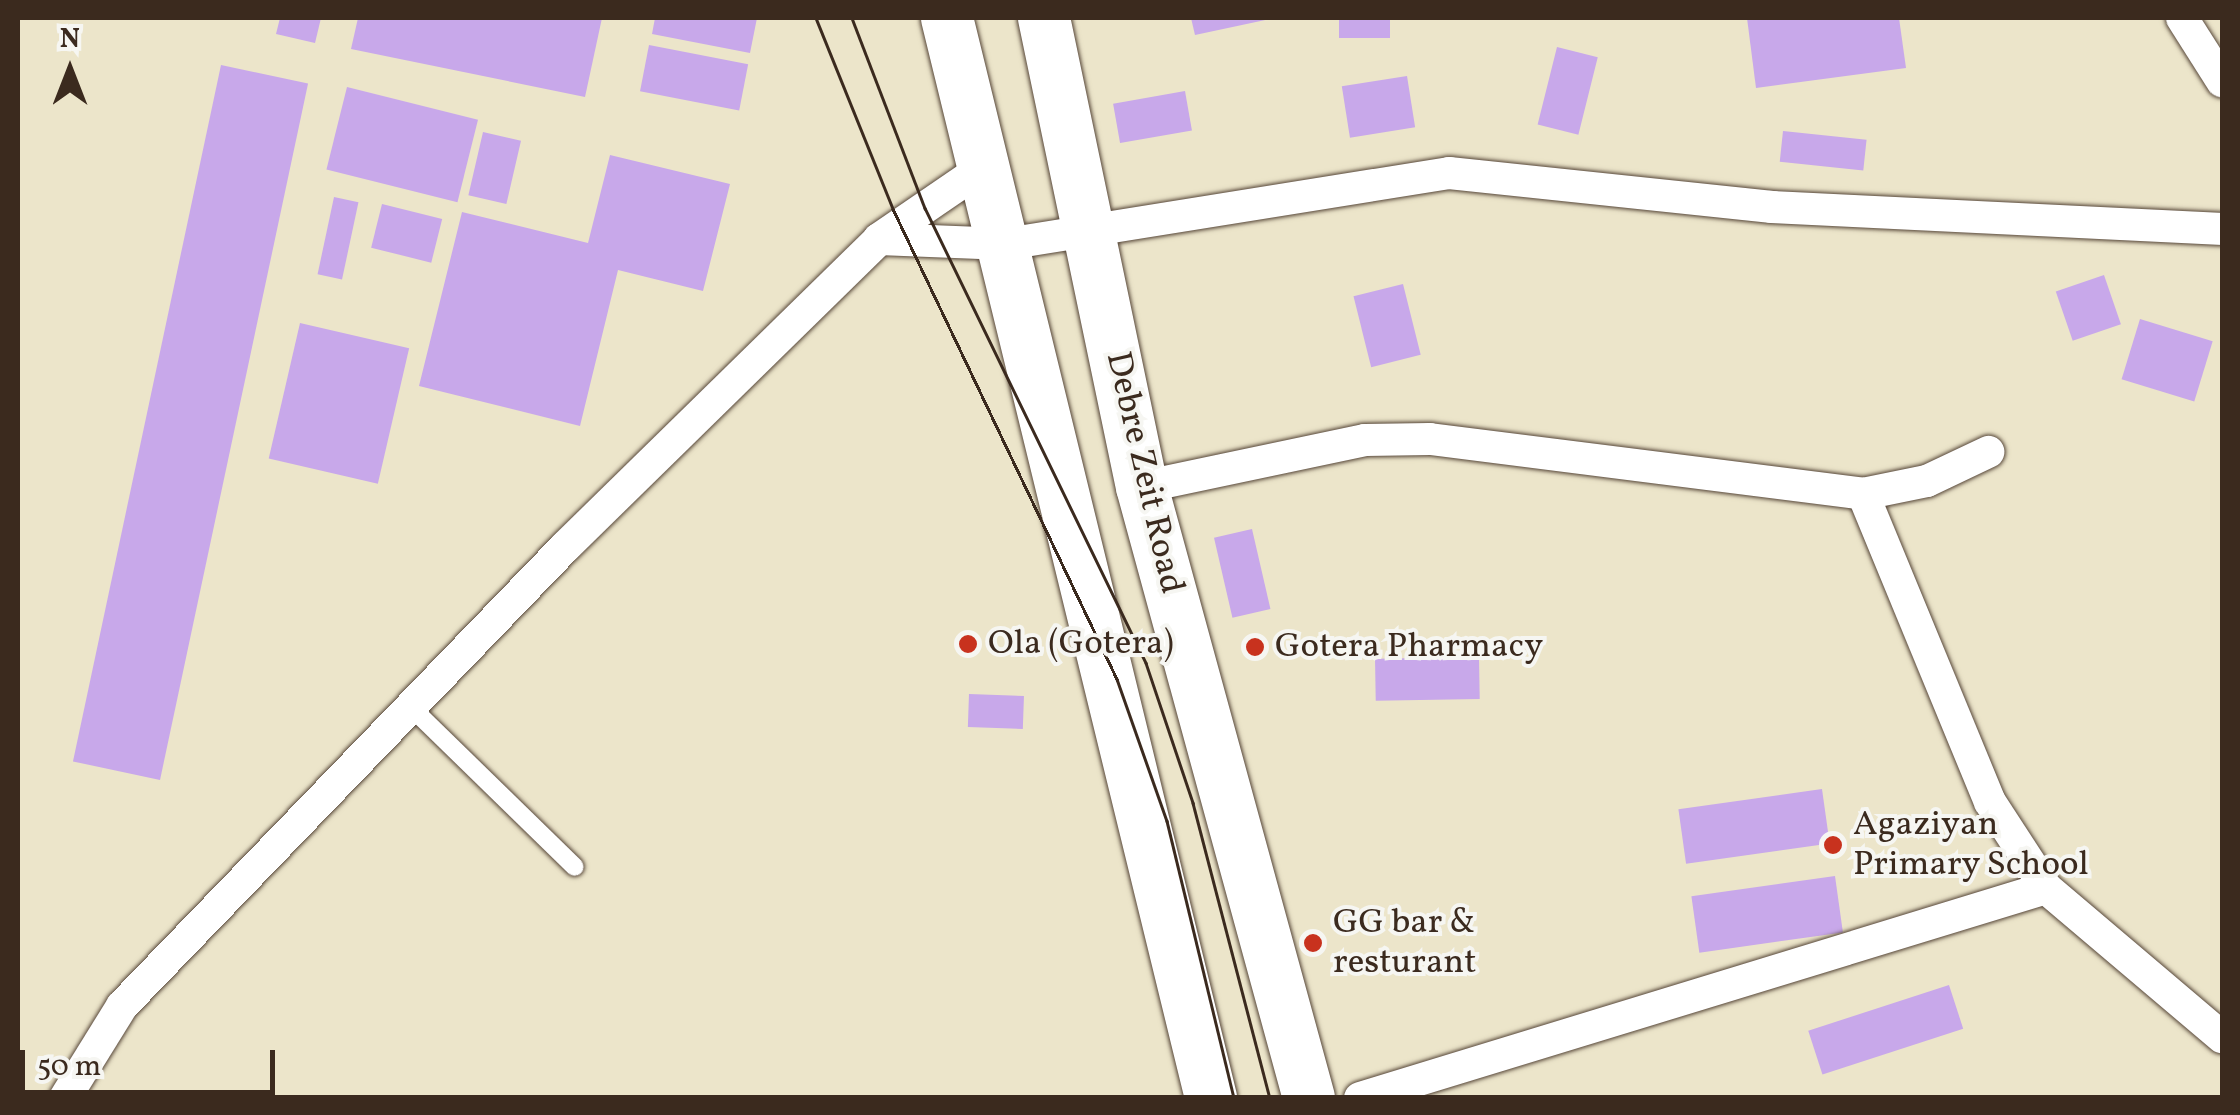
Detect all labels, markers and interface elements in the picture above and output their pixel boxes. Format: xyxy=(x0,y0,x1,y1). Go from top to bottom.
north arrow xyxy=(20,20,120,120)
text: N xyxy=(60,20,80,59)
street label: Debre Zeit Road xyxy=(1096,348,1192,598)
place label: Ola (Gotera) xyxy=(988,623,1174,665)
place label: Gotera Pharmacy xyxy=(1275,626,1543,668)
marker: Ola (Gotera) xyxy=(957,633,979,655)
marker: Gotera Pharmacy xyxy=(1244,636,1266,658)
place label: Agaziyan Primary School xyxy=(1853,804,2090,886)
marker: Agaziyan Primary School xyxy=(1822,834,1844,856)
place label: GG bar & resturant xyxy=(1333,902,1477,984)
marker: GG bar & resturant xyxy=(1302,932,1324,954)
scale bar xyxy=(25,1030,280,1092)
text: 50 m xyxy=(37,1046,101,1088)

